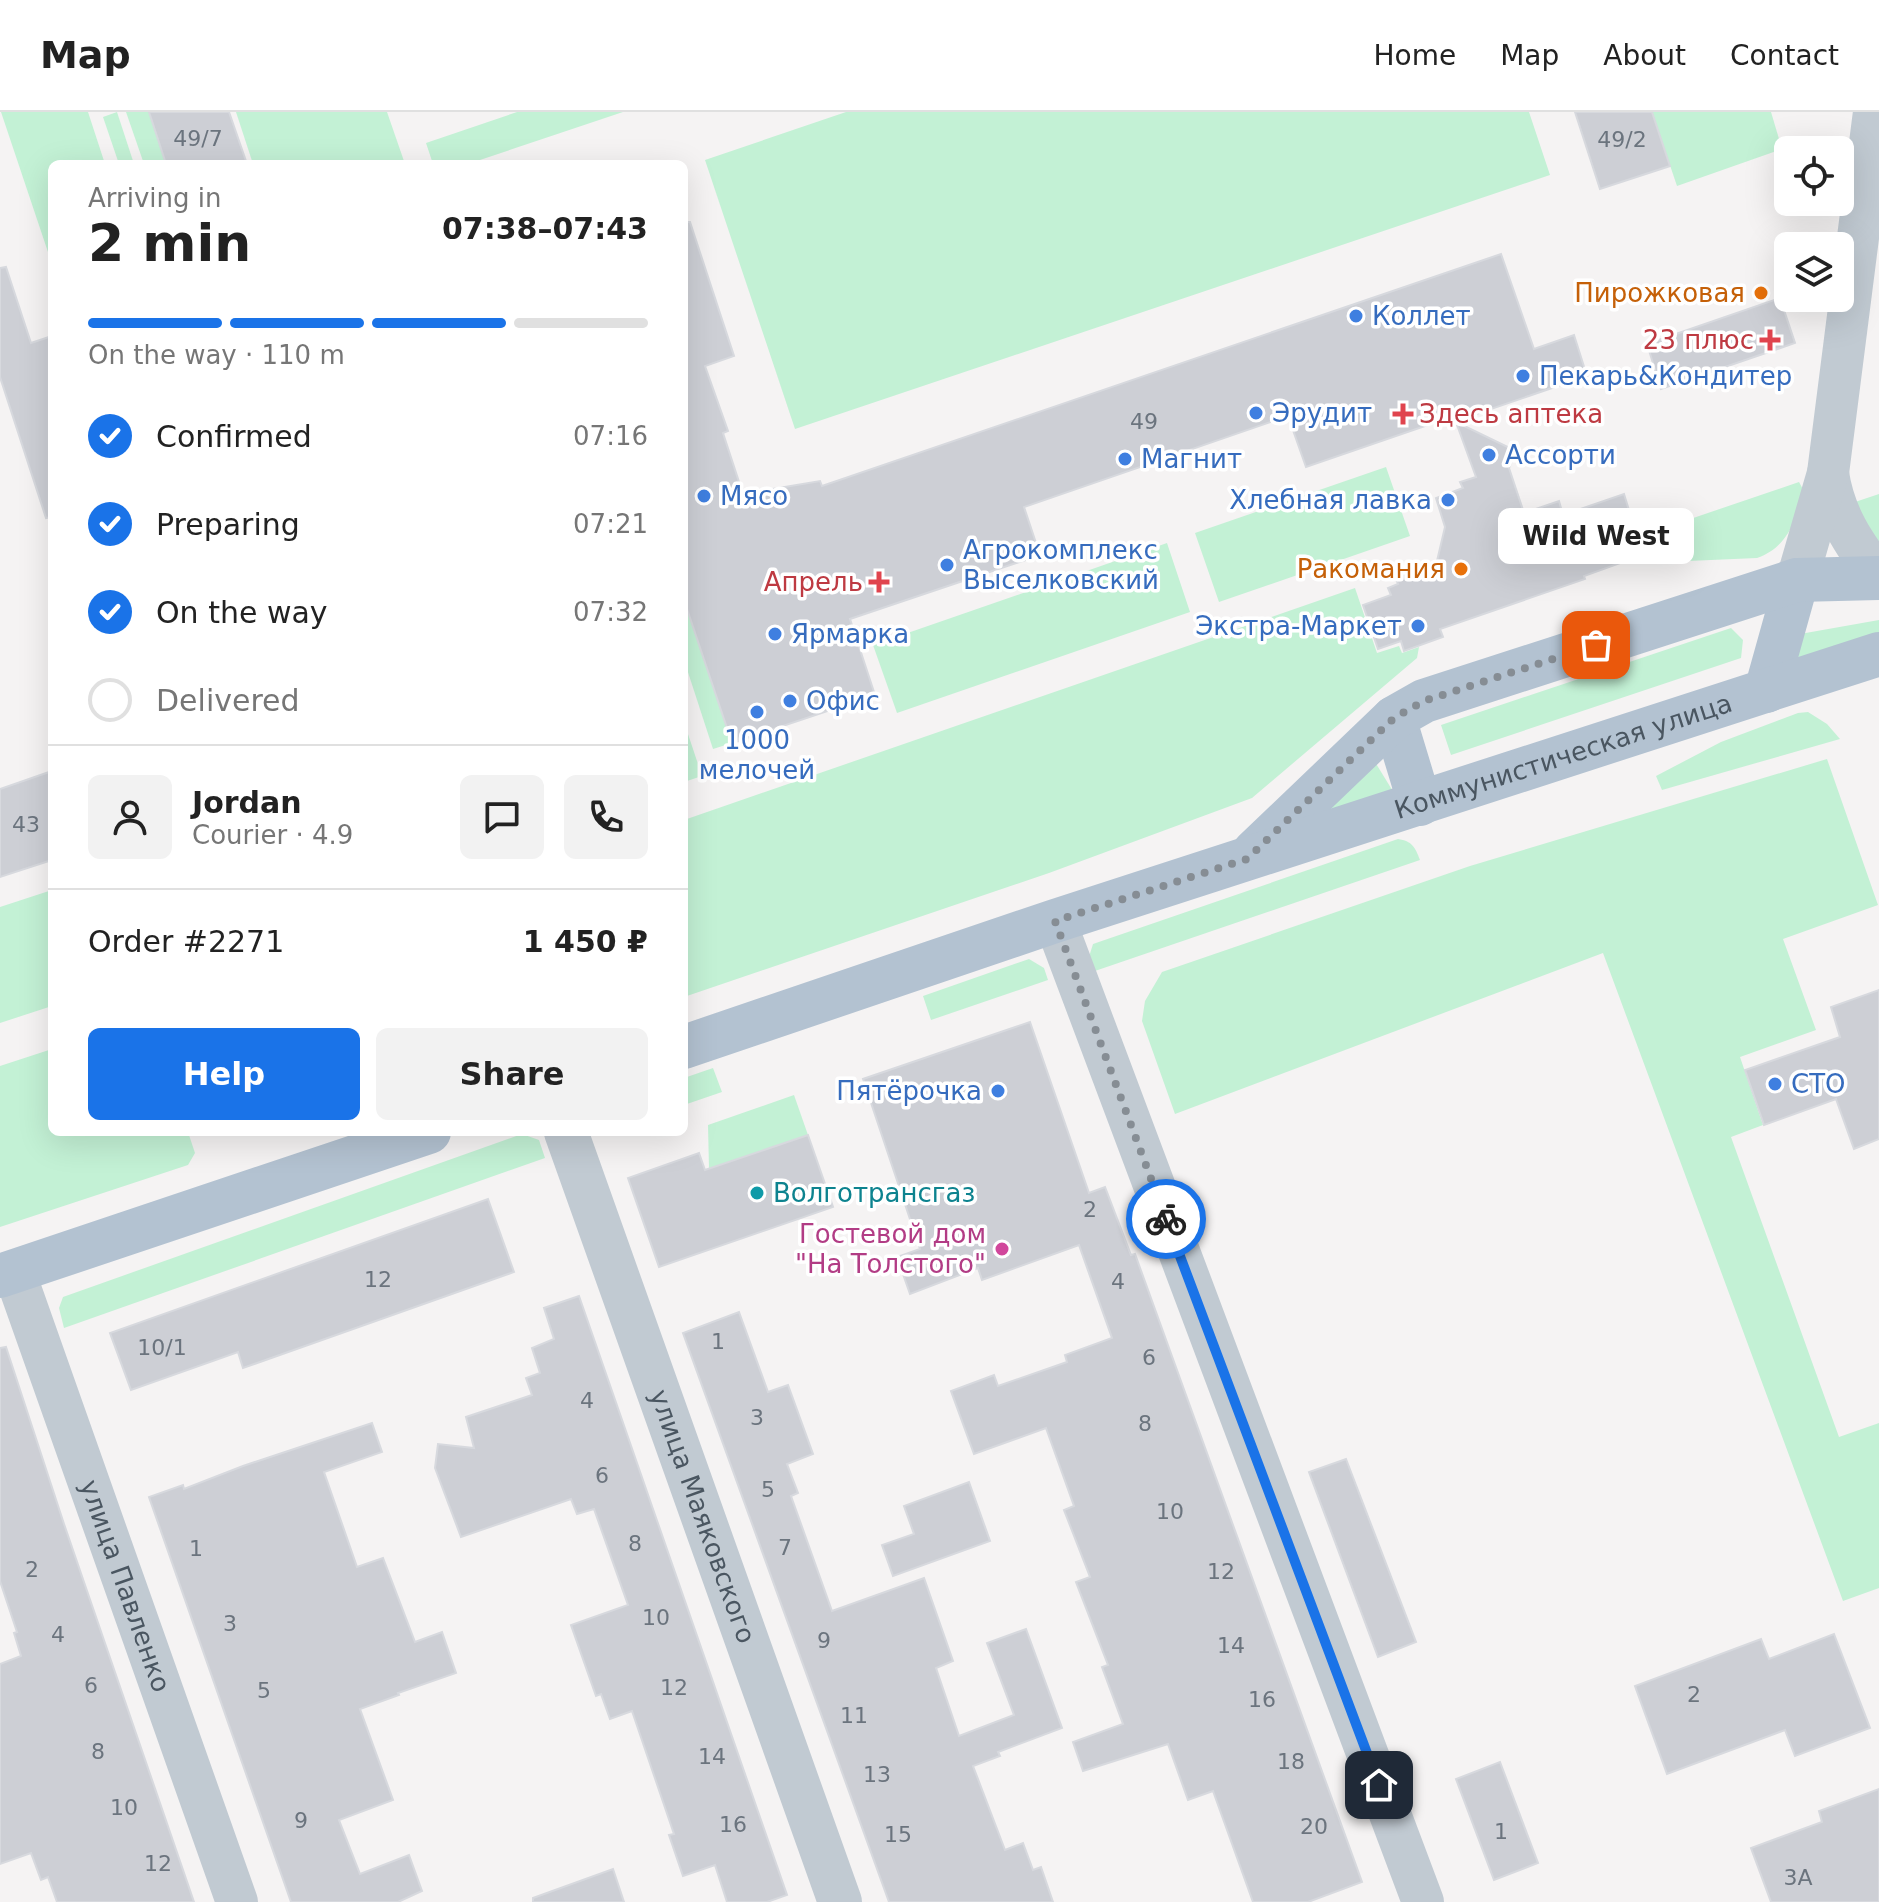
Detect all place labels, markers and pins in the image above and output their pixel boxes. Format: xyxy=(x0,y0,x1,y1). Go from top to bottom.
place label: Пирожковая xyxy=(1574,278,1745,308)
marker: Пирожковая xyxy=(1752,284,1770,302)
place label: Коллет xyxy=(1372,301,1471,331)
marker: Коллет xyxy=(1347,307,1365,325)
place label: 23 плюс xyxy=(1643,325,1754,355)
marker: 23 плюс xyxy=(1761,331,1779,349)
place label: Пекарь&Кондитер xyxy=(1539,361,1792,391)
marker: Пекарь&Кондитер xyxy=(1514,367,1532,385)
place label: Эрудит xyxy=(1272,398,1372,428)
place label: Здесь аптека xyxy=(1419,399,1603,429)
marker: Эрудит xyxy=(1247,404,1265,422)
marker: Здесь аптека xyxy=(1394,405,1412,423)
place label: Ассорти xyxy=(1505,440,1616,470)
place label: Магнит xyxy=(1141,444,1242,474)
marker: Ассорти xyxy=(1480,446,1498,464)
marker: Магнит xyxy=(1116,450,1134,468)
place label: Мясо xyxy=(720,481,788,511)
place label: Хлебная лавка xyxy=(1229,485,1432,515)
marker: Мясо xyxy=(695,487,713,505)
marker: Хлебная лавка xyxy=(1439,491,1457,509)
callout: Wild West xyxy=(1498,509,1694,565)
place label: Агрокомплекс Выселковский xyxy=(963,535,1159,595)
place label: Ракомания xyxy=(1297,554,1445,584)
marker: Агрокомплекс Выселковский xyxy=(938,556,956,574)
marker: Ракомания xyxy=(1452,560,1470,578)
place label: Апрель xyxy=(764,567,863,597)
marker: Апрель xyxy=(870,573,888,591)
place label: Экстра-Маркет xyxy=(1195,611,1402,641)
pin xyxy=(1562,611,1630,679)
marker: Экстра-Маркет xyxy=(1409,617,1427,635)
place label: Ярмарка xyxy=(791,619,909,649)
marker: Ярмарка xyxy=(766,625,784,643)
place label: Офис xyxy=(806,686,880,716)
marker: Офис xyxy=(781,692,799,710)
marker: 1000 мелочей xyxy=(748,703,766,721)
place label: 1000 мелочей xyxy=(699,725,815,785)
place label: СТО xyxy=(1791,1069,1846,1099)
marker: СТО xyxy=(1766,1075,1784,1093)
place label: Пятёрочка xyxy=(836,1076,982,1106)
marker: Пятёрочка xyxy=(989,1082,1007,1100)
place label: Волготрансгаз xyxy=(773,1178,975,1208)
marker: Волготрансгаз xyxy=(748,1184,766,1202)
place label: Гостевой дом "На Толстого" xyxy=(795,1219,986,1279)
marker: Гостевой дом "На Толстого" xyxy=(993,1240,1011,1258)
pin xyxy=(1345,1751,1413,1819)

